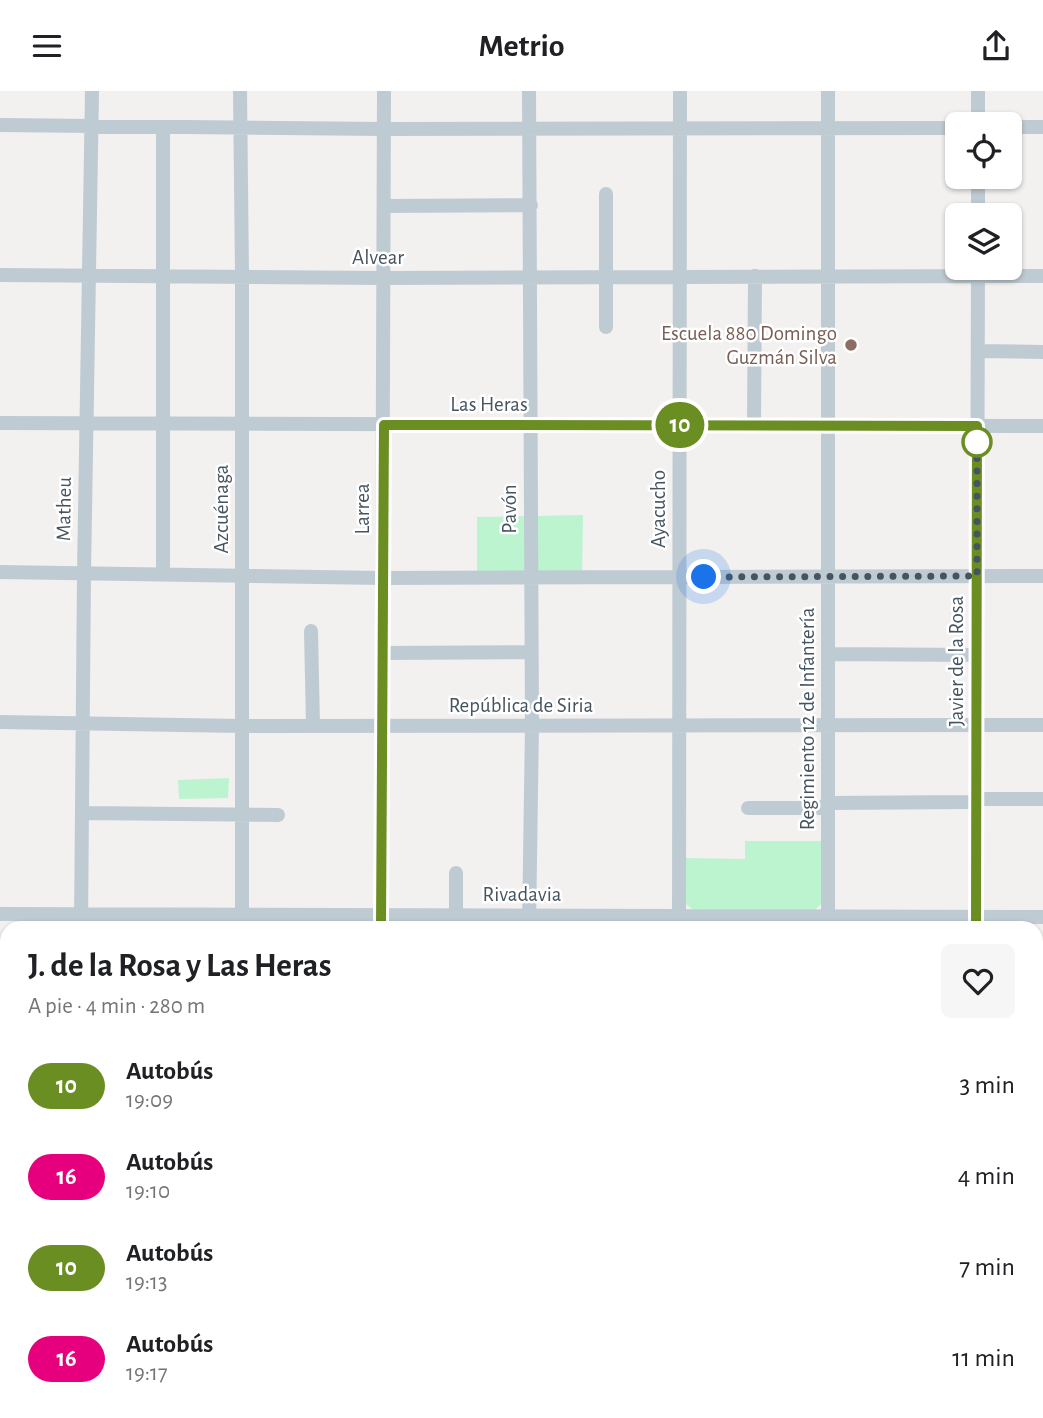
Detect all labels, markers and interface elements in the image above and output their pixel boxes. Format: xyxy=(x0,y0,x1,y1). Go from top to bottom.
icon: menu xyxy=(28,27,66,65)
icon: share xyxy=(977,27,1015,65)
text: Metrio xyxy=(478,30,565,62)
map controls xyxy=(945,112,1022,280)
button: locate xyxy=(945,112,1022,189)
button: layers xyxy=(945,203,1022,280)
street label: Alvear xyxy=(352,247,404,268)
place label: Escuela 880 Domingo Guzmán Silva xyxy=(661,323,837,368)
marker: Escuela 880 Domingo Guzmán Silva xyxy=(843,337,859,353)
street label: Las Heras xyxy=(450,394,528,415)
line badge: 10 xyxy=(648,402,712,448)
text: 10 xyxy=(669,413,691,437)
unlabelled marker xyxy=(962,427,992,457)
street label: Azcuénaga xyxy=(211,464,232,554)
street label: Ayacucho xyxy=(648,470,669,548)
street label: Matheu xyxy=(53,476,75,541)
street label: Larrea xyxy=(352,483,373,535)
street label: Pavón xyxy=(499,484,520,534)
your location xyxy=(686,559,721,594)
street label: Javier de la Rosa xyxy=(946,595,967,726)
street label: Regimiento 12 de Infantería xyxy=(797,607,818,830)
street label: República de Siria xyxy=(449,695,594,716)
street label: Rivadavia xyxy=(483,884,562,905)
button: heart xyxy=(941,944,1015,1018)
text: J. de la Rosa y Las Heras xyxy=(28,950,331,983)
text: A pie · 4 min · 280 m xyxy=(28,995,205,1018)
text: Autobús xyxy=(126,1058,213,1084)
text: 3 min xyxy=(959,1072,1015,1098)
text: 10 xyxy=(56,1074,77,1098)
text: 19:09 xyxy=(126,1089,173,1112)
text: Autobús xyxy=(126,1149,213,1175)
text: 4 min xyxy=(958,1163,1015,1189)
text: 16 xyxy=(56,1165,77,1189)
text: 19:10 xyxy=(126,1180,170,1203)
text: Autobús xyxy=(126,1240,213,1266)
text: 7 min xyxy=(959,1254,1015,1280)
text: 10 xyxy=(56,1256,77,1280)
text: 19:13 xyxy=(126,1271,167,1294)
text: Autobús xyxy=(126,1331,213,1357)
text: 11 min xyxy=(952,1345,1015,1371)
text: 16 xyxy=(56,1347,77,1371)
text: 19:17 xyxy=(126,1362,168,1385)

